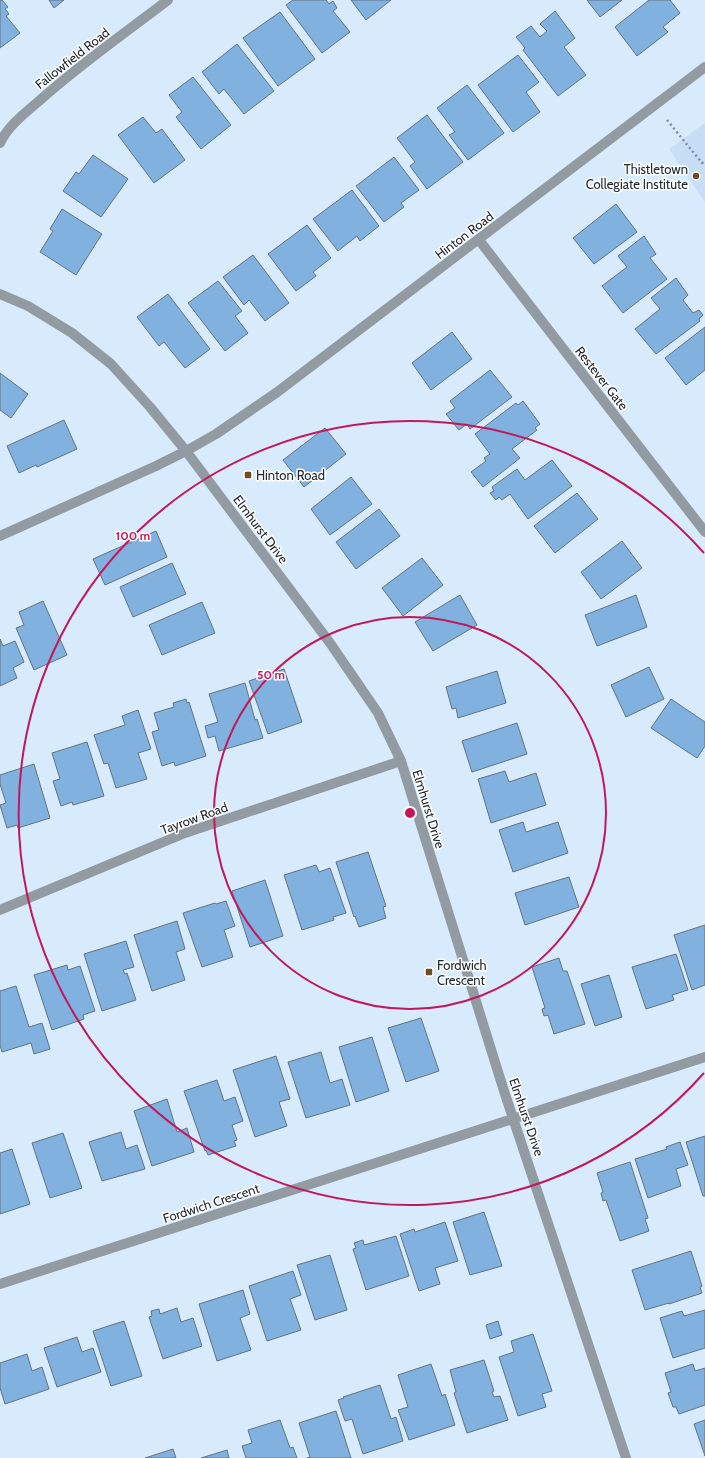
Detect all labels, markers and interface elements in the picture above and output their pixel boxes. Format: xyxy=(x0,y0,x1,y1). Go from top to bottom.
street label: Fallowfield Road xyxy=(32,24,112,92)
place label: Thistletown Collegiate Institute xyxy=(586,161,688,192)
marker: Thistletown Collegiate Institute xyxy=(691,171,701,181)
street label: Hinton Road xyxy=(432,208,496,262)
street label: Restever Gate xyxy=(572,343,632,413)
place label: Hinton Road xyxy=(256,467,325,483)
marker: Hinton Road xyxy=(243,470,253,480)
street label: Elmhurst Drive xyxy=(230,492,292,567)
text: 100 m xyxy=(116,528,150,543)
text: 50 m xyxy=(257,667,285,682)
street label: Elmhurst Drive xyxy=(409,768,449,851)
street label: Tayrow Road xyxy=(158,798,230,838)
centre of rings xyxy=(403,806,417,820)
place label: Fordwich Crescent xyxy=(437,957,487,988)
marker: Fordwich Crescent xyxy=(424,967,434,977)
street label: Elmhurst Drive xyxy=(506,1076,548,1158)
street label: Fordwich Crescent xyxy=(161,1180,262,1226)

